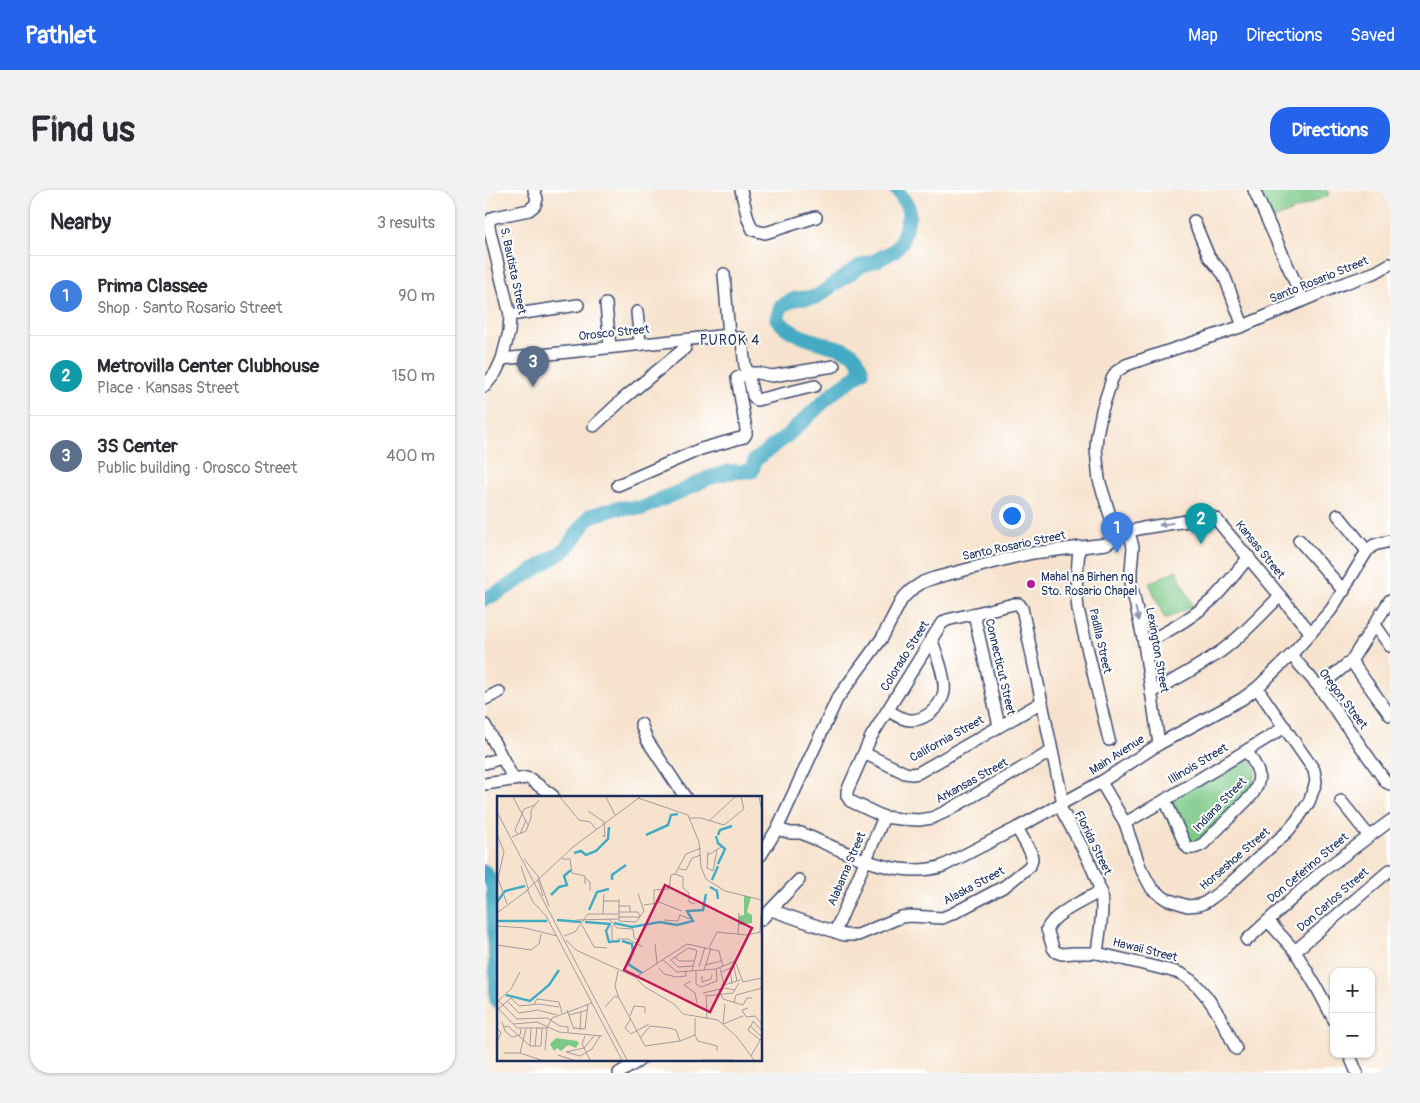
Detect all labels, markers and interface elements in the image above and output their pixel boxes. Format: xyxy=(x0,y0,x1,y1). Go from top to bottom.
text: Pathlet xyxy=(25,21,96,50)
text: Map xyxy=(1188,24,1218,47)
text: Directions xyxy=(1246,24,1322,47)
text: Saved xyxy=(1350,24,1395,47)
button: Directions xyxy=(1270,107,1390,154)
text: Find us xyxy=(30,108,135,152)
text: Nearby xyxy=(50,209,111,236)
text: 3 results xyxy=(377,213,435,233)
street label: S. Bautista Street xyxy=(496,226,530,316)
street label: Santo Rosario Street xyxy=(1267,253,1371,307)
text: Prima Classee xyxy=(97,274,207,298)
text: 1 xyxy=(63,286,69,306)
text: 90 m xyxy=(398,286,435,306)
text: Shop · Santo Rosario Street xyxy=(97,298,282,318)
street label: Orosco Street xyxy=(578,322,650,344)
district label: PUROK 4 xyxy=(700,332,760,349)
pin: 3 xyxy=(517,346,549,387)
text: Metrovilla Center Clubhouse xyxy=(97,354,319,378)
text: 2 xyxy=(62,366,70,386)
text: 150 m xyxy=(391,366,435,386)
text: Place · Kansas Street xyxy=(97,378,239,398)
text: 3S Center xyxy=(97,434,178,458)
text: 3 xyxy=(62,446,70,466)
text: 400 m xyxy=(386,446,435,466)
text: Public building · Orosco Street xyxy=(97,458,297,478)
your location xyxy=(999,503,1025,529)
pin: 2 xyxy=(1185,503,1217,544)
pin: 1 xyxy=(1101,512,1133,553)
street label: Kansas Street xyxy=(1232,518,1288,582)
one-way arrow xyxy=(1157,521,1173,529)
street label: Santo Rosario Street xyxy=(961,528,1067,564)
place label: Mahal na Birhen ng Sto. Rosario Chapel xyxy=(1041,570,1138,599)
marker: Mahal na Birhen ng Sto. Rosario Chapel xyxy=(1025,578,1037,590)
street label: Lexington Street xyxy=(1142,606,1172,694)
street label: Padilla Street xyxy=(1085,607,1115,675)
one-way arrow xyxy=(1133,607,1141,622)
street label: Connecticut Street xyxy=(982,617,1018,717)
street label: Colorado Street xyxy=(877,618,933,694)
street label: Oregon Street xyxy=(1315,666,1371,732)
street label: California Street xyxy=(907,712,987,766)
street label: Main Avenue xyxy=(1087,732,1147,778)
street label: Illinois Street xyxy=(1165,740,1231,788)
street label: Arkansas Street xyxy=(933,755,1011,807)
street label: Indiana Street xyxy=(1190,774,1250,836)
inset map xyxy=(497,796,763,1060)
street label: Florida Street xyxy=(1071,808,1115,878)
street label: Horseshoe Street xyxy=(1197,824,1273,894)
street label: Alabama Street xyxy=(825,830,869,908)
street label: Don Ceferino Street xyxy=(1264,830,1352,906)
street label: Alaska Street xyxy=(941,864,1007,908)
street label: Don Carlos Street xyxy=(1294,865,1372,935)
street label: Hawaii Street xyxy=(1111,935,1179,965)
map controls xyxy=(1330,968,1375,1058)
button: + xyxy=(1330,968,1375,1013)
button: − xyxy=(1330,1013,1375,1058)

